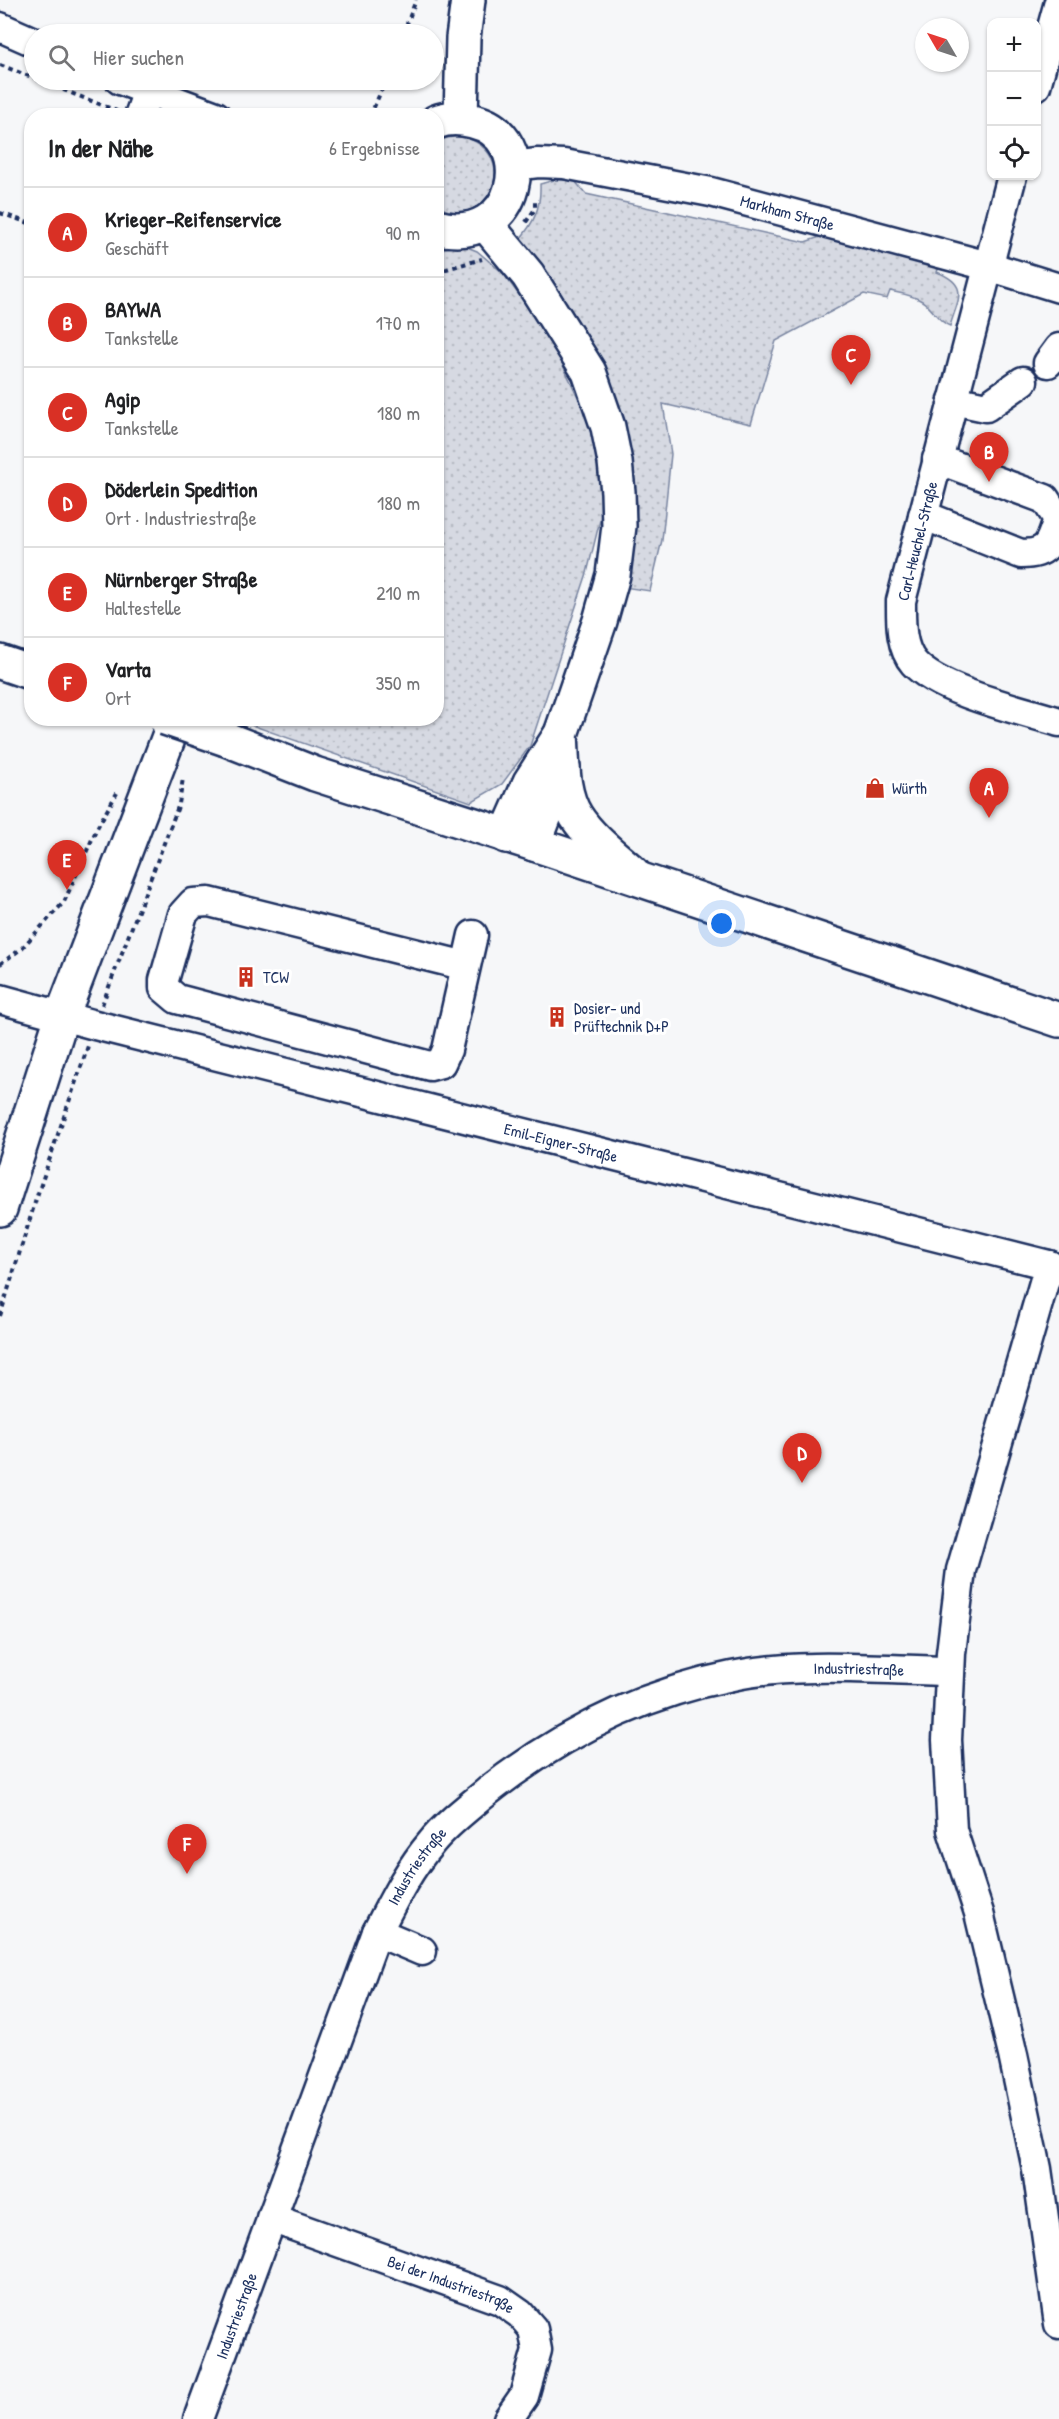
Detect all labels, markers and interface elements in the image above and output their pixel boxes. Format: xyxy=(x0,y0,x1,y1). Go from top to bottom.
north arrow xyxy=(915,18,969,72)
map controls xyxy=(987,18,1041,180)
button: + xyxy=(987,18,1041,72)
search box xyxy=(24,24,444,90)
icon: search xyxy=(45,41,78,74)
text: Hier suchen xyxy=(93,42,184,72)
button: − xyxy=(987,72,1041,126)
button: locate xyxy=(987,126,1041,180)
text: In der Nähe xyxy=(48,130,154,165)
text: 6 Ergebnisse xyxy=(329,134,420,161)
street label: Markham Straße xyxy=(738,189,837,236)
text: Krieger-Reifenservice xyxy=(105,204,282,234)
text: A xyxy=(63,219,72,246)
text: 90 m xyxy=(386,219,420,246)
text: Geschäft xyxy=(105,234,168,261)
text: BAYWA xyxy=(105,294,161,324)
text: B xyxy=(62,309,73,336)
text: 170 m xyxy=(376,309,420,336)
text: Tankstelle xyxy=(105,324,179,351)
pin: C xyxy=(832,336,870,385)
text: Agip xyxy=(105,384,140,414)
text: C xyxy=(62,399,73,426)
text: 180 m xyxy=(377,399,420,426)
text: Tankstelle xyxy=(105,414,179,441)
pin: B xyxy=(970,432,1008,482)
text: Döderlein Spedition xyxy=(105,474,258,504)
street label: Carl-Heuchel-Straße xyxy=(892,478,943,603)
text: D xyxy=(63,489,72,516)
text: 180 m xyxy=(377,489,420,516)
text: Ort · Industriestraße xyxy=(105,504,257,531)
text: Nürnberger Straße xyxy=(105,564,257,594)
text: E xyxy=(63,579,72,606)
text: 210 m xyxy=(376,579,420,606)
text: Haltestelle xyxy=(105,594,181,621)
text: Varta xyxy=(105,654,151,684)
text: F xyxy=(64,669,71,696)
text: 350 m xyxy=(375,669,420,696)
text: Ort xyxy=(105,684,131,711)
pin: A xyxy=(970,768,1008,818)
shop icon: Würth xyxy=(863,776,887,800)
place label: Würth xyxy=(892,777,927,799)
pin: E xyxy=(48,840,86,890)
your location xyxy=(707,909,736,938)
building icon: TCW xyxy=(234,965,258,989)
place label: TCW xyxy=(263,966,289,988)
place label: Dosier- und Prüftechnik D+P xyxy=(574,997,669,1037)
building icon: Dosier- und Prüftechnik D+P xyxy=(545,1005,569,1029)
street label: Emil-Eigner-Straße xyxy=(502,1117,621,1167)
pin: D xyxy=(782,1434,822,1483)
street label: Industriestraße xyxy=(813,1657,905,1681)
street label: Industriestraße xyxy=(382,1821,451,1909)
pin: F xyxy=(168,1824,207,1874)
street label: Bei der Industriestraße xyxy=(385,2250,520,2319)
street label: Industriestraße xyxy=(210,2269,262,2362)

